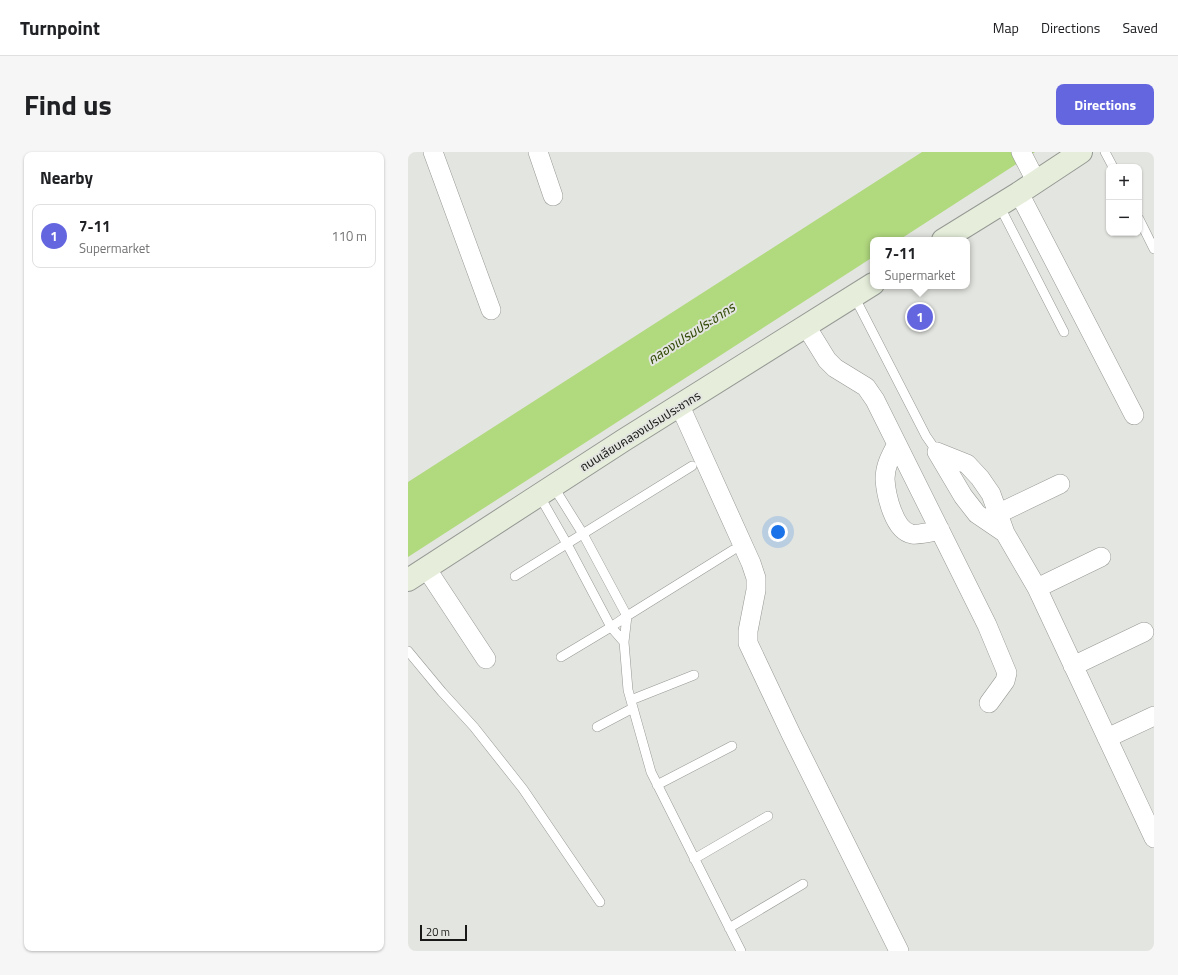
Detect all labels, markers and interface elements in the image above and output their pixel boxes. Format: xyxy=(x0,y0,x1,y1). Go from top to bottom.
text: Turnpoint xyxy=(20,13,100,42)
text: Map xyxy=(993,17,1019,38)
text: Directions xyxy=(1041,17,1100,38)
text: Saved xyxy=(1122,17,1158,38)
text: Find us xyxy=(24,83,112,126)
button: Directions xyxy=(1056,84,1154,125)
map controls xyxy=(1106,164,1142,236)
button: + xyxy=(1106,164,1142,200)
text: Nearby xyxy=(40,165,93,191)
button: − xyxy=(1106,200,1142,236)
text: 7-11 xyxy=(79,215,110,238)
text: 1 xyxy=(50,226,58,246)
text: 110 m xyxy=(331,226,367,246)
popup xyxy=(870,237,970,289)
text: Supermarket xyxy=(79,238,150,258)
text: 7-11 xyxy=(885,242,916,265)
text: Supermarket xyxy=(885,265,955,285)
water label: คลองเปรมประชากร xyxy=(643,296,740,369)
pin: 1 xyxy=(907,302,933,332)
street label: ถนนเลียบคลองเปรมประชากร xyxy=(576,386,704,476)
your location xyxy=(768,522,788,542)
scale bar xyxy=(420,923,467,942)
text: 20 m xyxy=(426,924,450,940)

